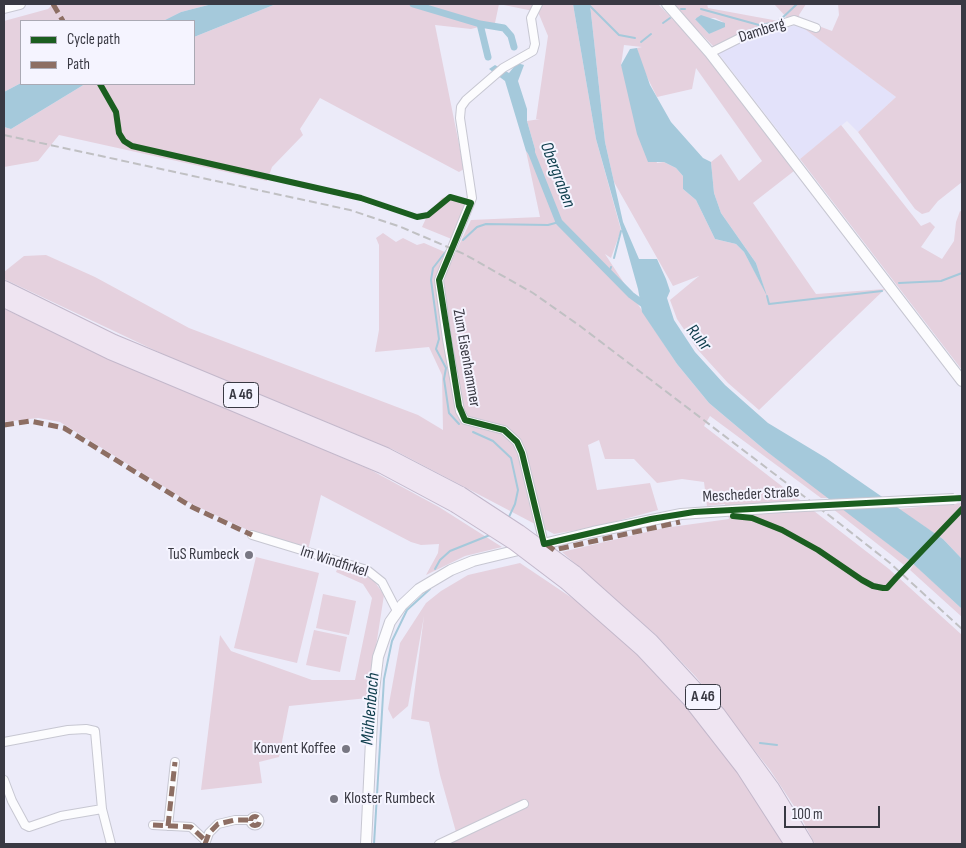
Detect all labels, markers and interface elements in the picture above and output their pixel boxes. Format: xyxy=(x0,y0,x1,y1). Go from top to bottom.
street label: Damberg xyxy=(736,14,788,48)
legend xyxy=(20,20,195,85)
text: Cycle path xyxy=(67,30,120,49)
text: Path xyxy=(67,55,90,74)
water label: Obergraben xyxy=(535,139,579,211)
street label: Zum Eisenhammer xyxy=(448,308,484,408)
water label: Ruhr xyxy=(681,320,715,356)
road number: A 46 xyxy=(224,382,258,408)
street label: Mescheder Straße xyxy=(702,483,800,507)
street label: Im Windfirkel xyxy=(298,542,370,582)
place label: TuS Rumbeck xyxy=(168,545,239,565)
marker: TuS Rumbeck xyxy=(243,549,255,561)
water label: Mühlenbach xyxy=(357,672,385,746)
road number: A 46 xyxy=(686,684,720,710)
place label: Konvent Koffee xyxy=(253,739,336,759)
marker: Konvent Koffee xyxy=(340,743,352,755)
place label: Kloster Rumbeck xyxy=(344,789,435,809)
marker: Kloster Rumbeck xyxy=(328,793,340,805)
scale bar xyxy=(786,796,882,828)
text: 100 m xyxy=(792,805,823,824)

